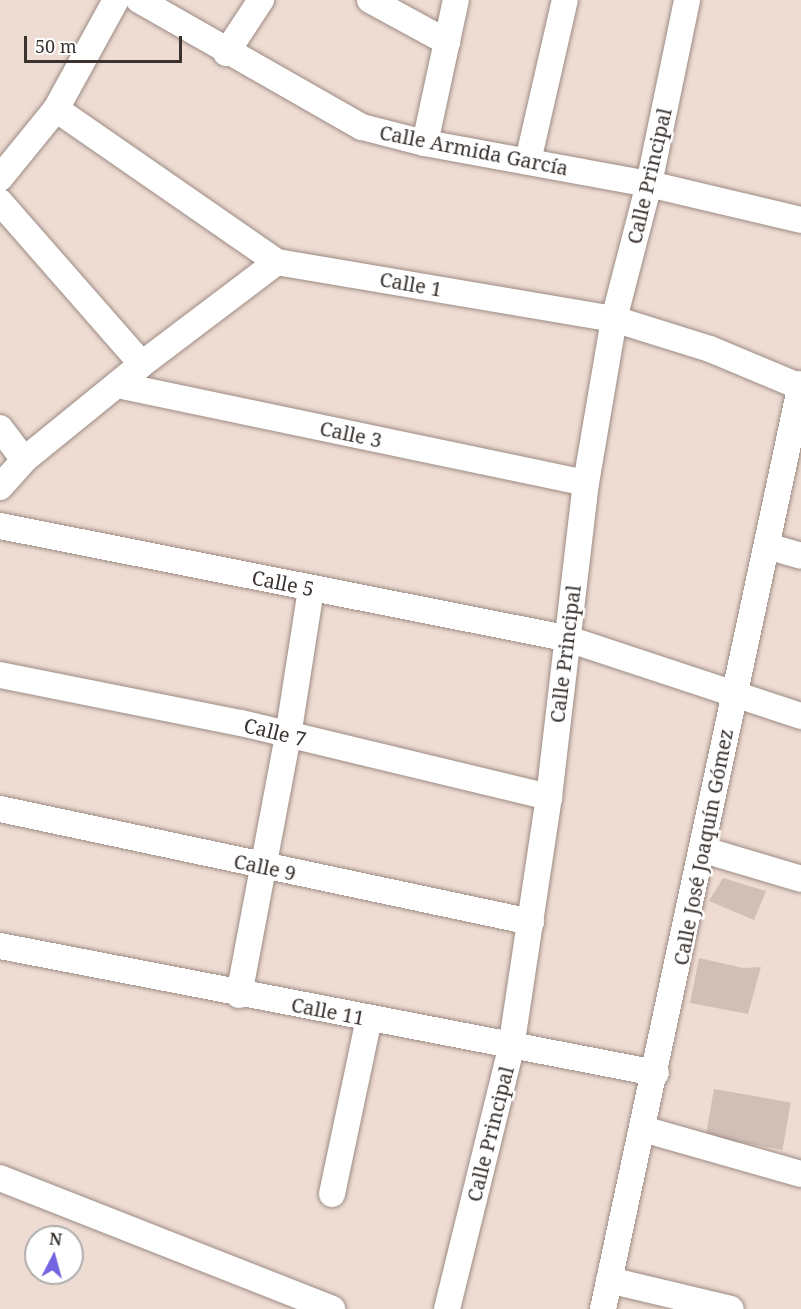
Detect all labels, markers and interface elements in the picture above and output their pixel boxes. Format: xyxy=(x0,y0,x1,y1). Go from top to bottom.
scale bar xyxy=(27,24,184,62)
text: 50 m xyxy=(35,34,77,58)
street label: Calle Principal xyxy=(622,106,676,246)
street label: Calle Armida García xyxy=(378,120,570,180)
street label: Calle 1 xyxy=(378,267,444,301)
street label: Calle 3 xyxy=(318,416,384,452)
street label: Calle 5 xyxy=(250,565,316,601)
street label: Calle Principal xyxy=(545,584,585,724)
street label: Calle 7 xyxy=(242,713,308,751)
street label: Calle José Joaquín Gómez xyxy=(668,727,738,967)
street label: Calle 9 xyxy=(232,849,298,885)
street label: Calle 11 xyxy=(289,992,367,1030)
street label: Calle Principal xyxy=(462,1064,518,1204)
north arrow xyxy=(24,1225,84,1285)
text: N xyxy=(48,1227,63,1251)

